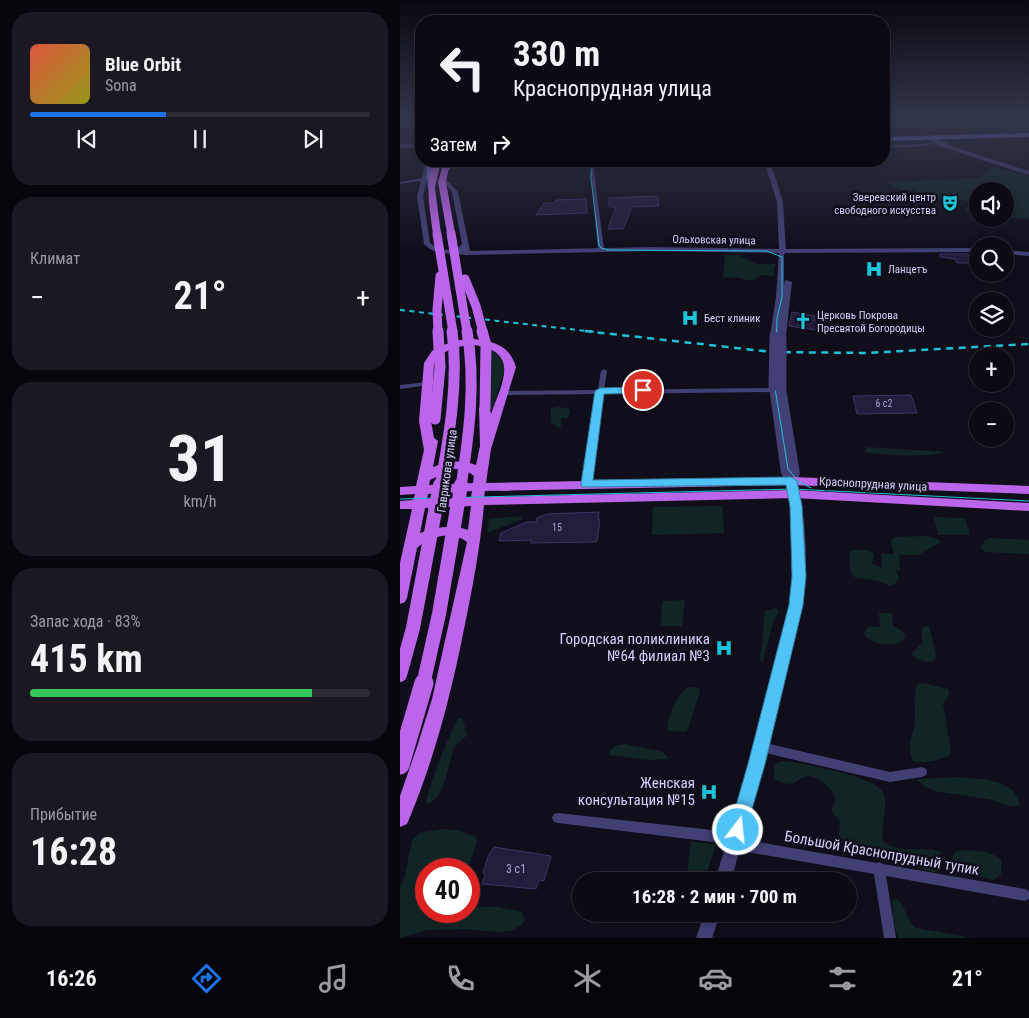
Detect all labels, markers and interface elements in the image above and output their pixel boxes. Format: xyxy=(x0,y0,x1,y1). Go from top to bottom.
text: 330 m xyxy=(513,34,600,75)
icon: left xyxy=(430,35,495,100)
text: Blue Orbit xyxy=(105,53,181,76)
text: Sona xyxy=(105,76,137,95)
text: Краснопрудная улица xyxy=(513,76,712,101)
icon: previous xyxy=(73,125,101,153)
icon: pause xyxy=(186,125,214,153)
icon: next xyxy=(299,125,327,153)
icon: right xyxy=(487,130,515,158)
text: Затем xyxy=(430,133,477,156)
map controls xyxy=(969,182,1014,447)
button: sound xyxy=(969,182,1014,227)
place label: Зверевский центр свободного искусства xyxy=(834,191,936,217)
theatre icon: Зверевский центр свободного искусства xyxy=(940,193,960,213)
street label: Ольховская улица xyxy=(672,233,756,247)
button: search xyxy=(969,237,1014,282)
text: Климат xyxy=(30,249,80,268)
hospital icon: Ланцетъ xyxy=(864,259,884,279)
place label: Ланцетъ xyxy=(888,263,927,276)
text: 21° xyxy=(173,274,227,318)
text: − xyxy=(30,281,44,314)
text: + xyxy=(356,281,370,314)
button: layers xyxy=(969,292,1014,337)
hospital icon: Бест клиник xyxy=(680,308,700,328)
place label: Церковь Покрова Пресвятой Богородицы xyxy=(817,309,925,335)
church icon: Церковь Покрова Пресвятой Богородицы xyxy=(793,311,813,331)
place label: Бест клиник xyxy=(704,312,761,325)
button: + xyxy=(969,347,1014,392)
pin xyxy=(622,369,664,411)
icon: arrive xyxy=(629,376,657,404)
house number: 6 с2 xyxy=(876,398,892,409)
button: − xyxy=(969,402,1014,447)
text: 31 xyxy=(167,421,233,497)
street label: Гаврикова улица xyxy=(434,428,460,513)
street label: Краснопрудная улица xyxy=(818,474,928,494)
text: km/h xyxy=(184,492,216,511)
house number: 15 xyxy=(552,522,562,533)
text: Запас хода · 83% xyxy=(30,612,141,631)
place label: Городская поликлиника №64 филиал №3 xyxy=(560,630,710,665)
text: 415 km xyxy=(30,637,143,681)
hospital icon: Городская поликлиника №64 филиал №3 xyxy=(714,638,734,658)
place label: Женская консультация №15 xyxy=(578,774,695,809)
hospital icon: Женская консультация №15 xyxy=(699,782,719,802)
position arrow xyxy=(711,803,763,855)
text: Прибытие xyxy=(30,805,97,824)
street label: Большой Краснопрудный тупик xyxy=(783,827,981,879)
text: 16:28 xyxy=(30,830,117,874)
speed limit sign: 40 xyxy=(415,858,480,923)
house number: 3 с1 xyxy=(506,862,526,876)
text: 16:28 · 2 мин · 700 m xyxy=(632,885,797,908)
icon: directions xyxy=(189,961,224,996)
icon: music xyxy=(316,961,351,996)
icon: phone xyxy=(443,961,478,996)
icon: climate xyxy=(570,961,605,996)
icon: car xyxy=(698,961,733,996)
icon: filters xyxy=(825,961,860,996)
text: 16:26 xyxy=(46,966,97,991)
text: 21° xyxy=(952,966,983,991)

